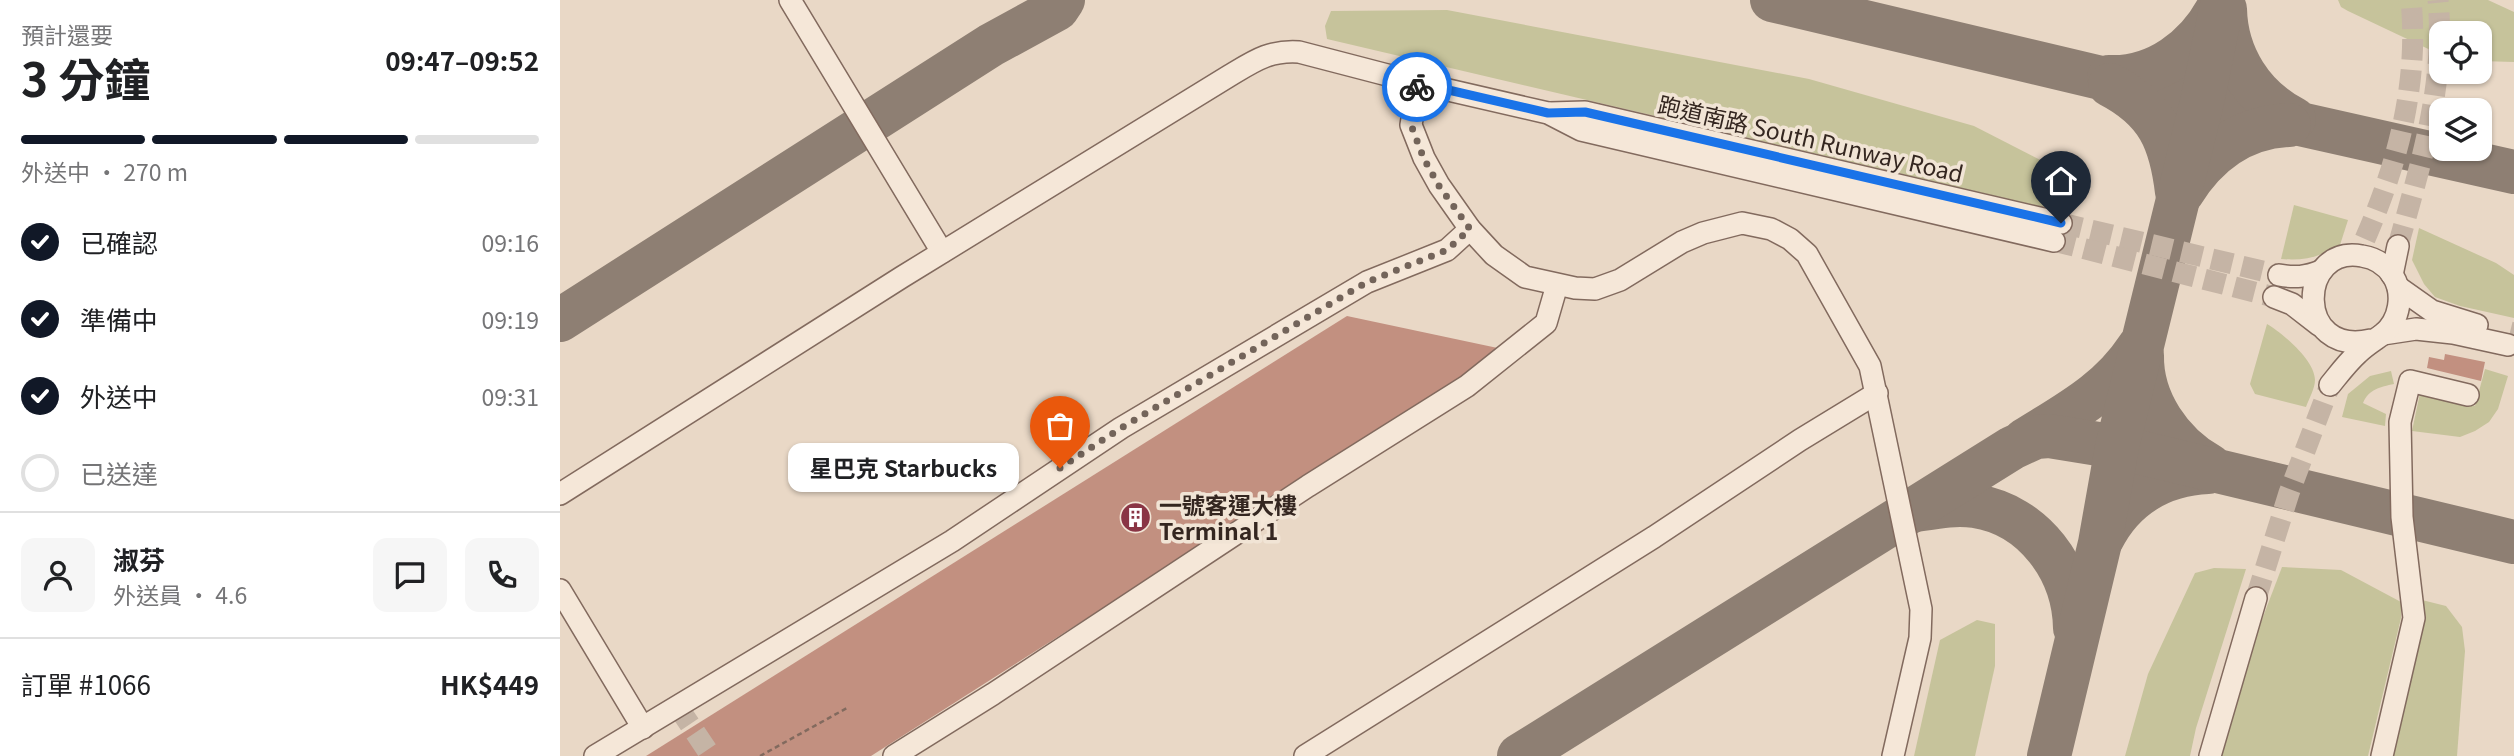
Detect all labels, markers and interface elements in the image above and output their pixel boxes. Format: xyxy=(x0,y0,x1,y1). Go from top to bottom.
text: 預計還要 xyxy=(21,17,113,51)
map controls xyxy=(2429,21,2492,161)
button: locate xyxy=(2429,21,2492,84)
text: 09:47–09:52 xyxy=(385,41,539,78)
text: 3 分鐘 xyxy=(21,44,151,110)
courier xyxy=(1382,52,1452,122)
icon: bike xyxy=(1398,68,1436,106)
street label: 跑道南路 South Runway Road xyxy=(1655,86,1967,190)
button: layers xyxy=(2429,98,2492,161)
pin xyxy=(2031,151,2091,223)
text: 外送中 · 270 m xyxy=(21,154,188,188)
icon: home xyxy=(2042,162,2080,200)
icon: check xyxy=(21,223,59,261)
text: 已確認 xyxy=(80,223,158,260)
text: 09:16 xyxy=(482,225,539,259)
icon: check xyxy=(21,300,59,338)
text: 準備中 xyxy=(80,300,158,337)
text: 09:19 xyxy=(482,302,539,336)
icon: check xyxy=(21,377,59,415)
text: 外送中 xyxy=(80,377,158,414)
text: 09:31 xyxy=(482,379,539,413)
pin xyxy=(1030,396,1090,468)
icon: bag xyxy=(1041,407,1079,445)
callout: 星巴克 Starbucks xyxy=(787,444,1018,492)
text: 星巴克 Starbucks xyxy=(810,450,997,484)
text: 已送達 xyxy=(80,454,158,491)
place label: 一號客運大樓 Terminal 1 xyxy=(1159,487,1297,547)
building icon: 一號客運大樓 Terminal 1 xyxy=(1119,500,1153,534)
button: person xyxy=(21,538,95,612)
button: chat xyxy=(373,538,447,612)
button: phone xyxy=(465,538,539,612)
text: 淑芬 xyxy=(113,540,165,577)
text: 外送員 · 4.6 xyxy=(113,577,247,611)
text: 訂單 #1066 xyxy=(21,665,151,702)
text: HK$449 xyxy=(440,665,539,702)

